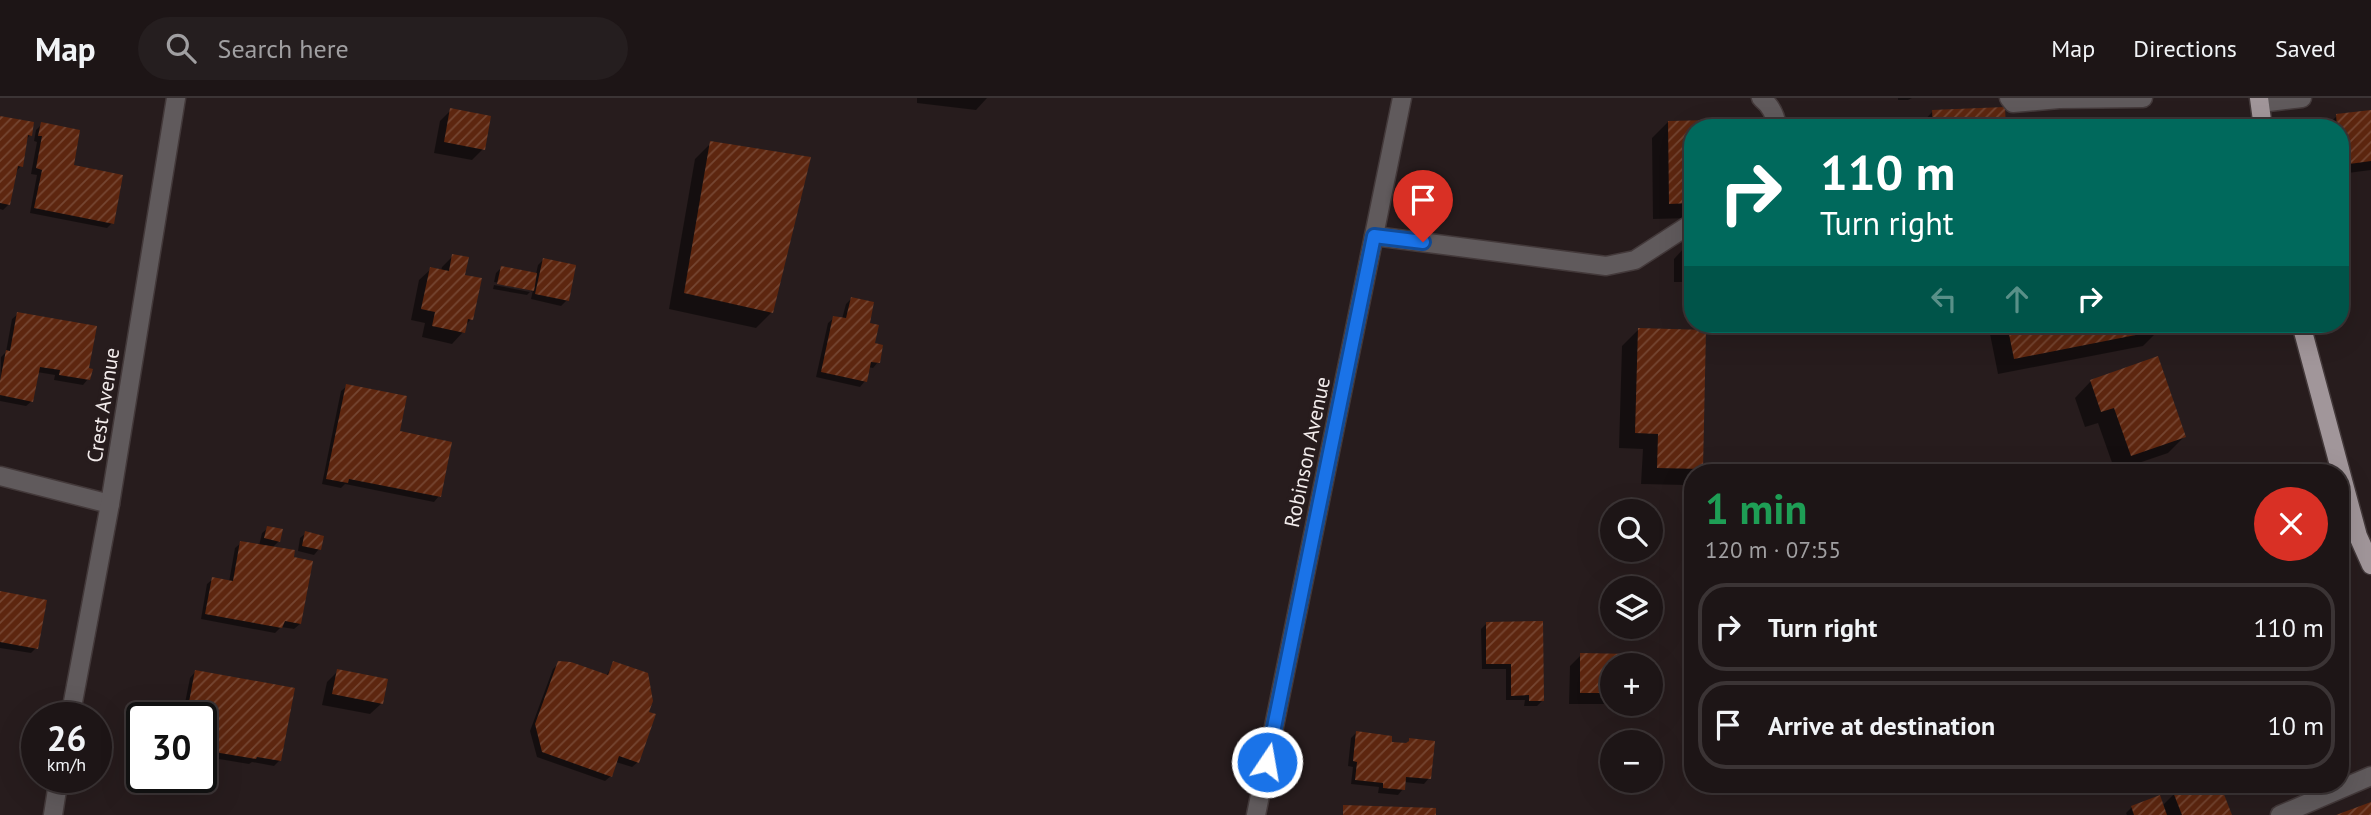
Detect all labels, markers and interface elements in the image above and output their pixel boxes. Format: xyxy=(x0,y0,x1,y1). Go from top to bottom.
search box xyxy=(138,17,628,80)
text: Map xyxy=(35,27,96,70)
icon: search xyxy=(162,29,200,67)
text: Search here xyxy=(218,32,349,65)
text: Map xyxy=(2051,33,2095,64)
text: Directions xyxy=(2133,33,2237,64)
text: Saved xyxy=(2275,33,2336,64)
text: 110 m xyxy=(1820,140,1955,204)
icon: right xyxy=(1705,147,1796,238)
pin xyxy=(1393,170,1453,242)
icon: arrive xyxy=(1404,181,1442,219)
text: Turn right xyxy=(1820,202,1954,244)
icon: left xyxy=(1925,280,1963,318)
icon: ahead xyxy=(1998,280,2036,318)
icon: right xyxy=(2071,280,2109,318)
street label: Crest Avenue xyxy=(81,346,125,464)
street label: Robinson Avenue xyxy=(1278,374,1336,530)
text: 1 min xyxy=(1705,481,1807,536)
button: close xyxy=(2254,487,2328,561)
map controls xyxy=(1600,499,1663,793)
button: search xyxy=(1600,499,1663,562)
text: 120 m · 07:55 xyxy=(1705,535,1841,564)
button: layers xyxy=(1600,576,1663,639)
icon: right xyxy=(1709,608,1747,646)
text: Turn right xyxy=(1768,611,1877,644)
text: 110 m xyxy=(2253,611,2324,644)
button: + xyxy=(1600,653,1663,716)
speed limit sign: 30 xyxy=(126,702,217,793)
icon: arrive xyxy=(1709,706,1747,744)
text: Arrive at destination xyxy=(1768,709,1995,742)
text: 10 m xyxy=(2268,709,2324,742)
text: 26 xyxy=(47,715,86,761)
position arrow xyxy=(1230,725,1304,799)
button: − xyxy=(1600,730,1663,793)
text: km/h xyxy=(47,753,86,776)

